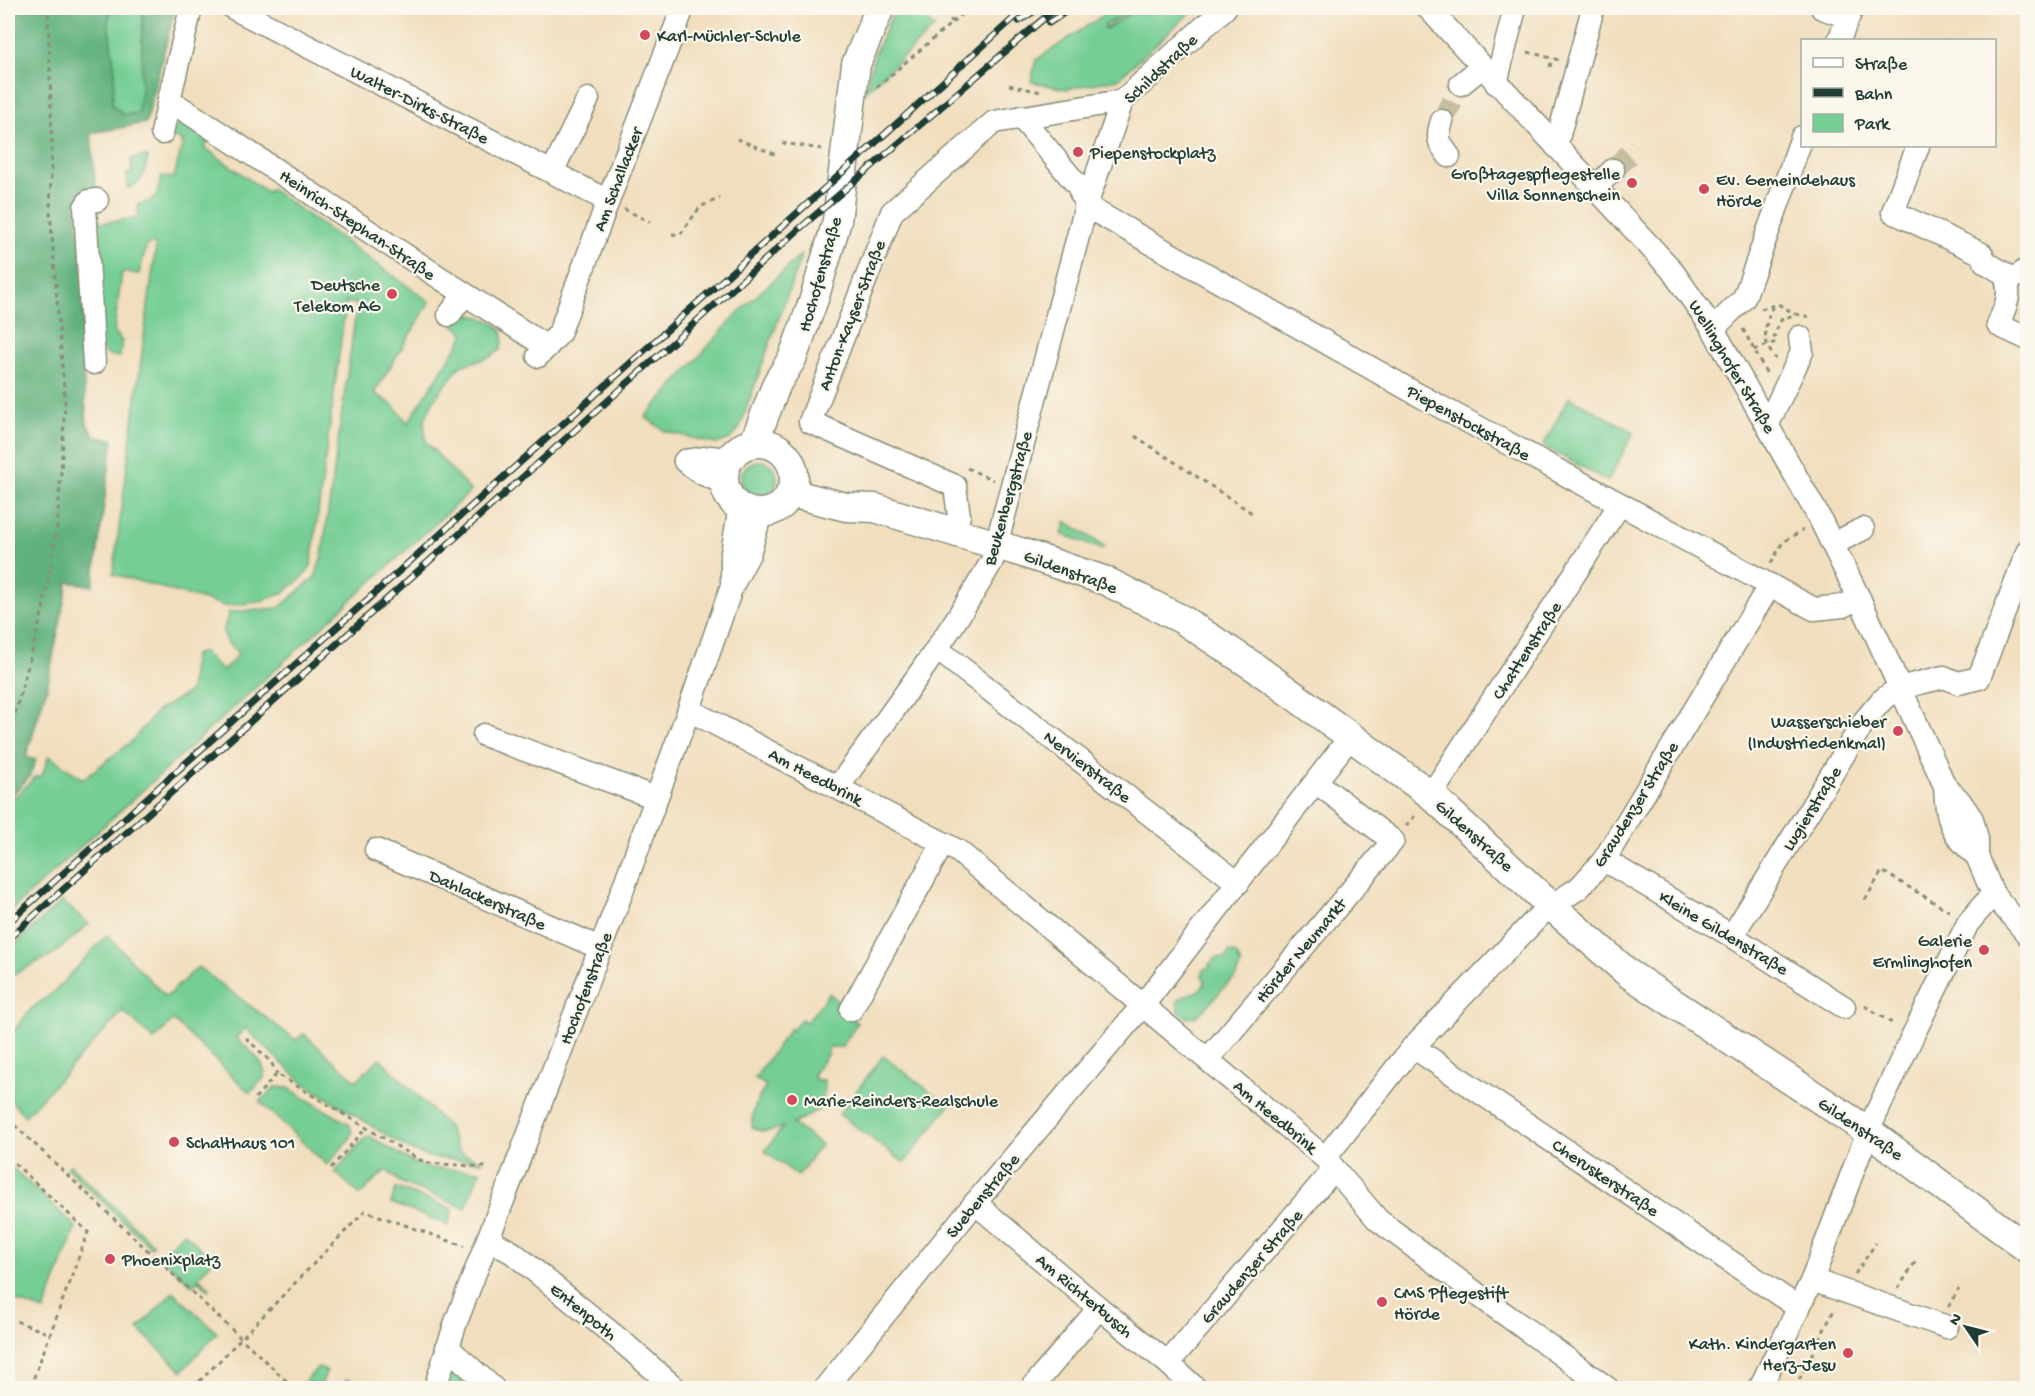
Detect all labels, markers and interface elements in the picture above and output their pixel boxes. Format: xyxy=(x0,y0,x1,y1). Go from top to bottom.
place label: Karl-Müchler-Schule xyxy=(657,27,801,48)
marker: Karl-Müchler-Schule xyxy=(638,28,652,42)
street label: Schildstraße xyxy=(1120,30,1203,109)
legend xyxy=(1801,39,1996,147)
text: Straße xyxy=(1855,55,1908,76)
street label: Walter-Dirks-Straße xyxy=(346,62,492,151)
text: Bahn xyxy=(1854,85,1893,106)
text: Park xyxy=(1854,115,1891,136)
street label: Am Schallacker xyxy=(590,123,649,235)
place label: Piepenstockplatz xyxy=(1089,144,1216,165)
marker: Piepenstockplatz xyxy=(1071,145,1085,159)
place label: Großtagespflegestelle Villa Sonnenschein xyxy=(1451,165,1621,207)
street label: Heinrich-Stephan-Straße xyxy=(275,166,439,287)
place label: Ev. Gemeindehaus Hörde xyxy=(1716,171,1856,213)
marker: Großtagespflegestelle Villa Sonnenschein xyxy=(1625,176,1639,190)
marker: Ev. Gemeindehaus Hörde xyxy=(1697,182,1711,196)
street label: Hochofenstraße xyxy=(795,214,848,335)
street label: Anton-Kayser-Straße xyxy=(815,237,892,394)
place label: Deutsche Telekom AG xyxy=(293,276,381,318)
marker: Deutsche Telekom AG xyxy=(385,287,399,301)
street label: Wellinghofer Straße xyxy=(1683,297,1779,438)
street label: Piepenstockstraße xyxy=(1402,381,1534,467)
street label: Beukenbergstraße xyxy=(980,428,1039,569)
street label: Gildenstraße xyxy=(1020,547,1121,600)
street label: Chattenstraße xyxy=(1489,598,1568,704)
place label: Wasserschieber (Industriedenkmal) xyxy=(1747,713,1888,755)
marker: Wasserschieber (Industriedenkmal) xyxy=(1891,724,1905,738)
street label: Nervierstraße xyxy=(1038,727,1135,809)
street label: Graudenzer Straße xyxy=(1590,738,1685,872)
street label: Am Heedbrink xyxy=(764,745,867,813)
street label: Lugierstraße xyxy=(1779,763,1848,855)
street label: Gildenstraße xyxy=(1430,796,1517,878)
street label: Dahlackerstraße xyxy=(424,866,549,937)
street label: Kleine Gildenstraße xyxy=(1654,887,1792,981)
street label: Hörder Neumarkt xyxy=(1252,894,1353,1008)
street label: Hochofenstraße xyxy=(556,929,619,1048)
place label: Galerie Ermlinghofen xyxy=(1873,932,1973,974)
marker: Galerie Ermlinghofen xyxy=(1977,943,1991,957)
street label: Am Heedbrink xyxy=(1228,1077,1322,1160)
place label: Marie-Reinders-Realschule xyxy=(804,1092,999,1113)
marker: Marie-Reinders-Realschule xyxy=(785,1093,799,1107)
street label: Gildenstraße xyxy=(1813,1094,1907,1167)
place label: Schalthaus 101 xyxy=(186,1134,295,1155)
marker: Schalthaus 101 xyxy=(167,1135,181,1149)
street label: Cheruskerstraße xyxy=(1547,1136,1663,1223)
street label: Suebenstraße xyxy=(942,1149,1026,1243)
street label: Graudenzer Straße xyxy=(1197,1206,1309,1329)
street label: Am Richterbusch xyxy=(1031,1250,1136,1344)
place label: Phoenixplatz xyxy=(121,1251,221,1272)
marker: Phoenixplatz xyxy=(103,1252,117,1266)
street label: Entenpoth xyxy=(545,1280,620,1347)
place label: CMS Pflegestift Hörde xyxy=(1394,1284,1509,1326)
marker: CMS Pflegestift Hörde xyxy=(1375,1295,1389,1309)
north arrow xyxy=(1936,1297,1996,1357)
text: N xyxy=(1946,1310,1968,1330)
place label: Kath. Kindergarten Herz-Jesu xyxy=(1689,1335,1837,1377)
marker: Kath. Kindergarten Herz-Jesu xyxy=(1841,1346,1855,1360)

